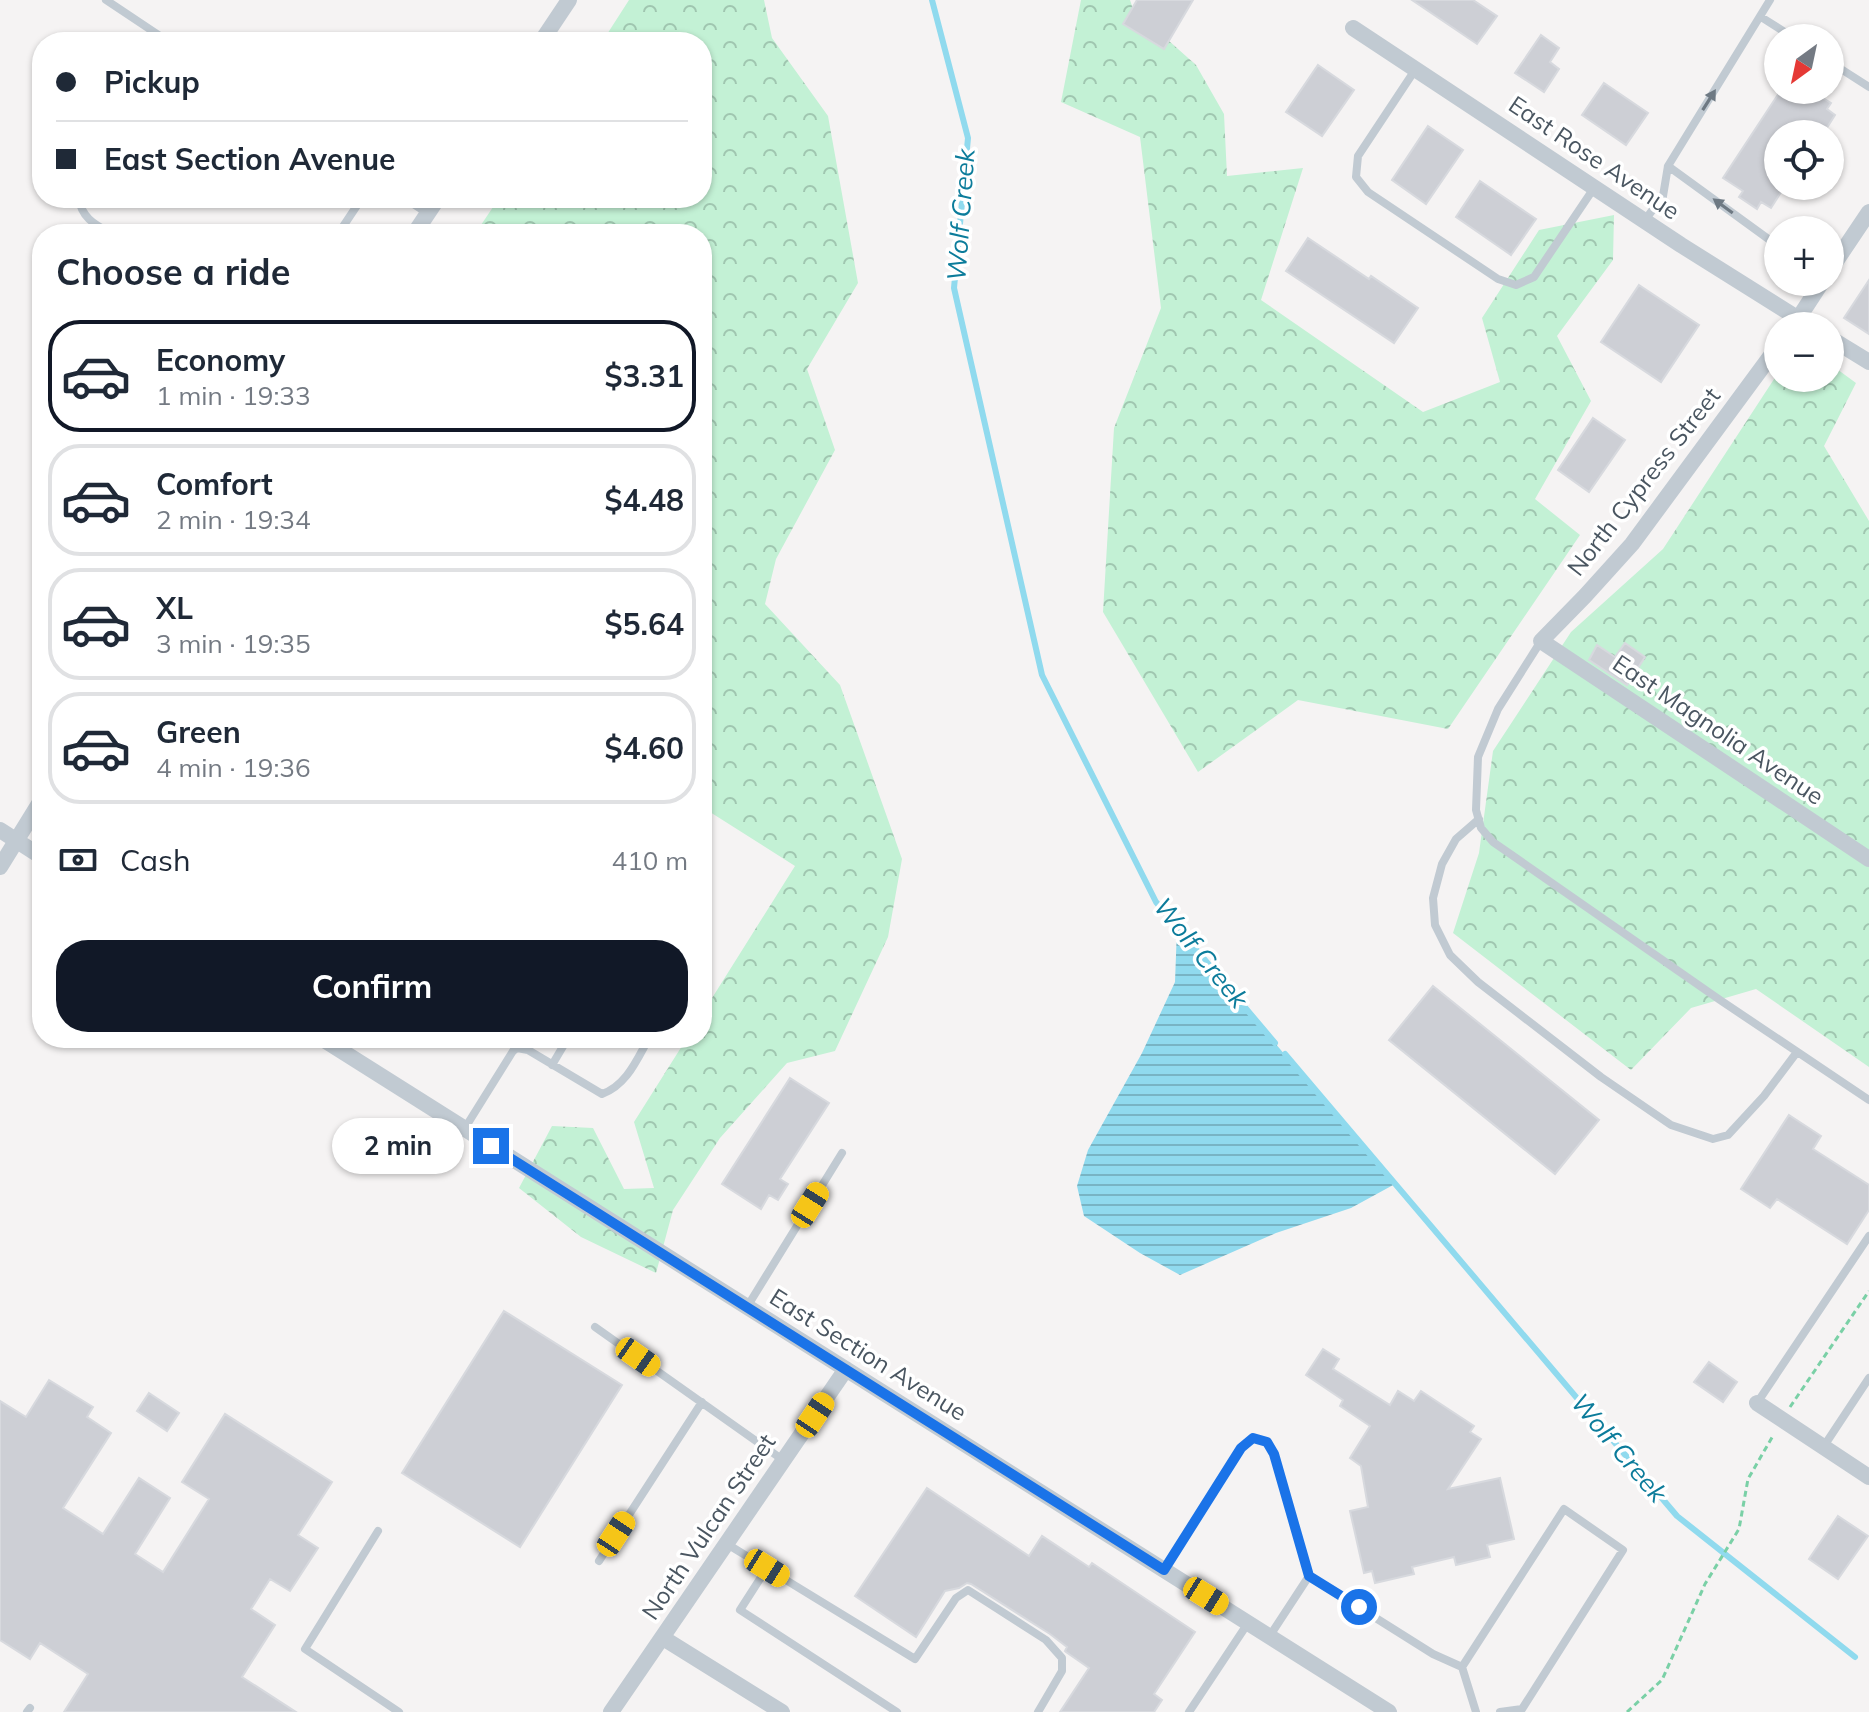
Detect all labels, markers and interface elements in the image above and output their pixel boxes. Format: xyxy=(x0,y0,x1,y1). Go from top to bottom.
north arrow xyxy=(1764,24,1844,104)
map controls xyxy=(1764,24,1844,392)
text: Pickup xyxy=(104,63,200,101)
street label: East Rose Avenue xyxy=(1503,89,1686,225)
one-way arrow xyxy=(1701,89,1716,110)
button: locate xyxy=(1764,120,1844,200)
text: East Section Avenue xyxy=(104,140,396,178)
water label: Wolf Creek xyxy=(939,147,982,282)
one-way arrow xyxy=(1712,199,1733,214)
button: + xyxy=(1764,216,1844,296)
text: Choose a ride xyxy=(56,249,290,294)
button: − xyxy=(1764,312,1844,392)
icon: car xyxy=(60,340,132,412)
text: Economy xyxy=(156,341,285,379)
text: $3.31 xyxy=(605,357,684,395)
text: 1 min · 19:33 xyxy=(156,379,311,412)
street label: North Cypress Street xyxy=(1560,381,1726,582)
icon: car xyxy=(60,464,132,536)
text: Comfort xyxy=(156,465,273,503)
text: $4.48 xyxy=(605,481,684,519)
text: 2 min · 19:34 xyxy=(156,503,311,536)
icon: car xyxy=(60,588,132,660)
text: XL xyxy=(156,589,193,627)
text: $5.64 xyxy=(605,605,684,643)
text: 3 min · 19:35 xyxy=(156,627,311,660)
street label: East Magnolia Avenue xyxy=(1607,647,1830,811)
icon: car xyxy=(60,712,132,784)
text: Green xyxy=(156,713,241,751)
text: $4.60 xyxy=(605,729,684,767)
text: 4 min · 19:36 xyxy=(156,751,311,784)
icon: cash xyxy=(56,838,100,882)
text: Cash xyxy=(120,841,191,879)
text: 410 m xyxy=(612,844,688,877)
water label: Wolf Creek xyxy=(1147,891,1256,1015)
button: Confirm xyxy=(56,940,688,1032)
callout: 2 min xyxy=(331,1118,463,1174)
route end xyxy=(473,1128,509,1164)
text: 2 min xyxy=(364,1129,432,1162)
car xyxy=(787,1178,833,1232)
street label: East Section Avenue xyxy=(765,1281,972,1427)
car xyxy=(611,1333,665,1381)
water label: Wolf Creek xyxy=(1564,1386,1675,1510)
car xyxy=(792,1388,838,1442)
street label: North Vulcan Street xyxy=(635,1428,781,1625)
car xyxy=(593,1507,639,1561)
car xyxy=(740,1545,794,1591)
car xyxy=(1179,1573,1233,1619)
route start xyxy=(1341,1589,1377,1625)

